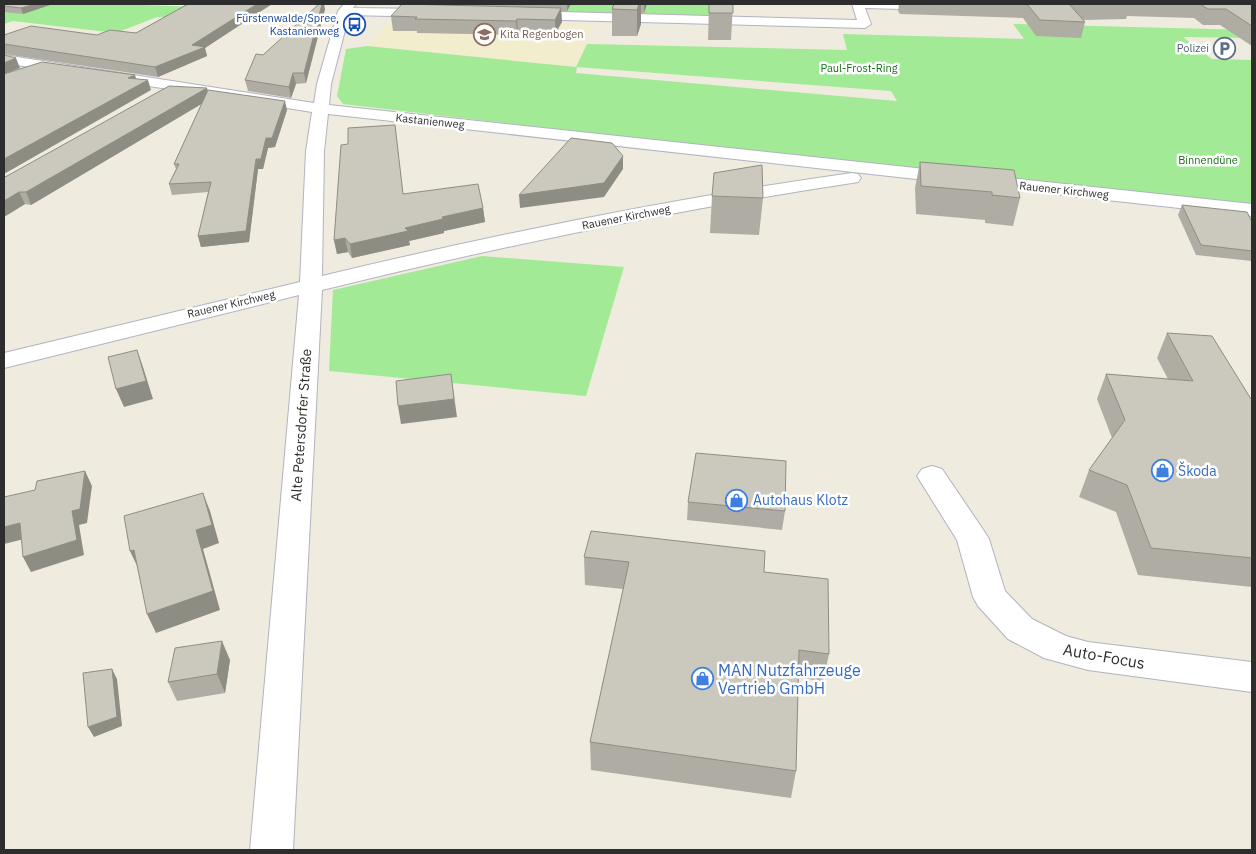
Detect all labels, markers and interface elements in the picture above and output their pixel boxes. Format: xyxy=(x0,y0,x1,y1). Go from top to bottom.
place label: Fürstenwalde/Spree, Kastanienweg xyxy=(236,11,339,38)
bus stop icon: Fürstenwalde/Spree, Kastanienweg xyxy=(343,12,367,36)
school or university icon: Kita Regenbogen xyxy=(472,22,496,46)
place label: Kita Regenbogen xyxy=(500,27,584,41)
parking icon: Polizei xyxy=(1213,36,1237,60)
place label: Polizei xyxy=(1177,41,1209,55)
park label: Paul-Frost-Ring xyxy=(820,61,898,75)
street label: Kastanienweg xyxy=(395,110,465,132)
park label: Binnendüne xyxy=(1178,153,1238,167)
street label: Rauener Kirchweg xyxy=(1019,178,1110,202)
street label: Rauener Kirchweg xyxy=(581,202,672,232)
street label: Rauener Kirchweg xyxy=(186,287,276,321)
street label: Alte Petersdorfer Straße xyxy=(287,348,315,502)
shop icon: Škoda xyxy=(1150,459,1174,483)
place label: Škoda xyxy=(1178,461,1217,480)
shop icon: Autohaus Klotz xyxy=(725,488,749,512)
place label: Autohaus Klotz xyxy=(753,491,849,509)
street label: Auto-Focus xyxy=(1061,639,1147,673)
place label: MAN Nutzfahrzeuge Vertrieb GmbH xyxy=(718,660,861,698)
shop icon: MAN Nutzfahrzeuge Vertrieb GmbH xyxy=(690,667,714,691)

